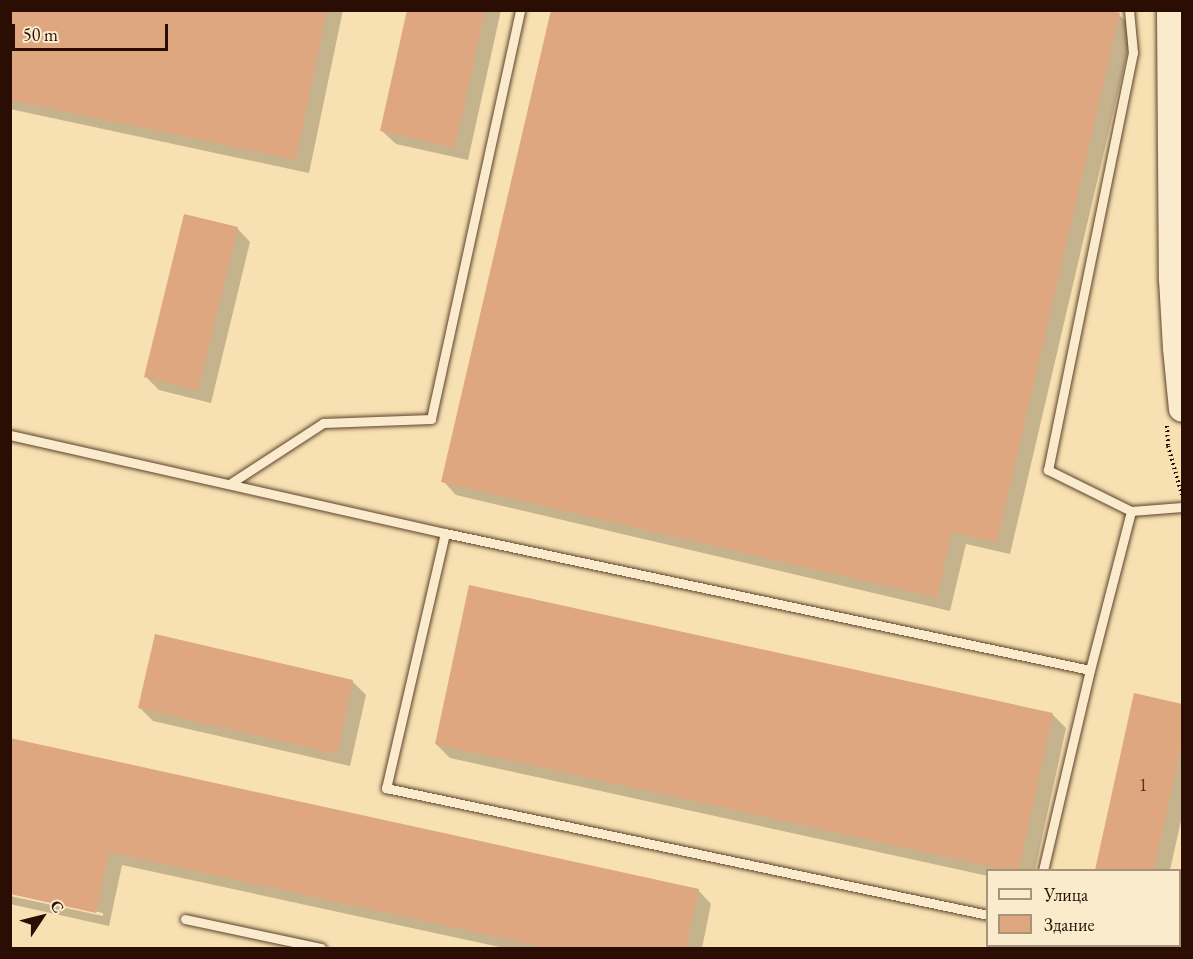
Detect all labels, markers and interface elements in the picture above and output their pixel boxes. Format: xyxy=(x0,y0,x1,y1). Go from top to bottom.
scale bar xyxy=(15,12,171,50)
text: 50 m xyxy=(23,23,58,46)
house number: 1 xyxy=(1139,774,1147,796)
legend xyxy=(986,869,1181,947)
text: Улица xyxy=(1044,883,1088,906)
north arrow xyxy=(12,887,72,947)
text: С xyxy=(45,896,69,917)
text: Здание xyxy=(1044,913,1094,936)

